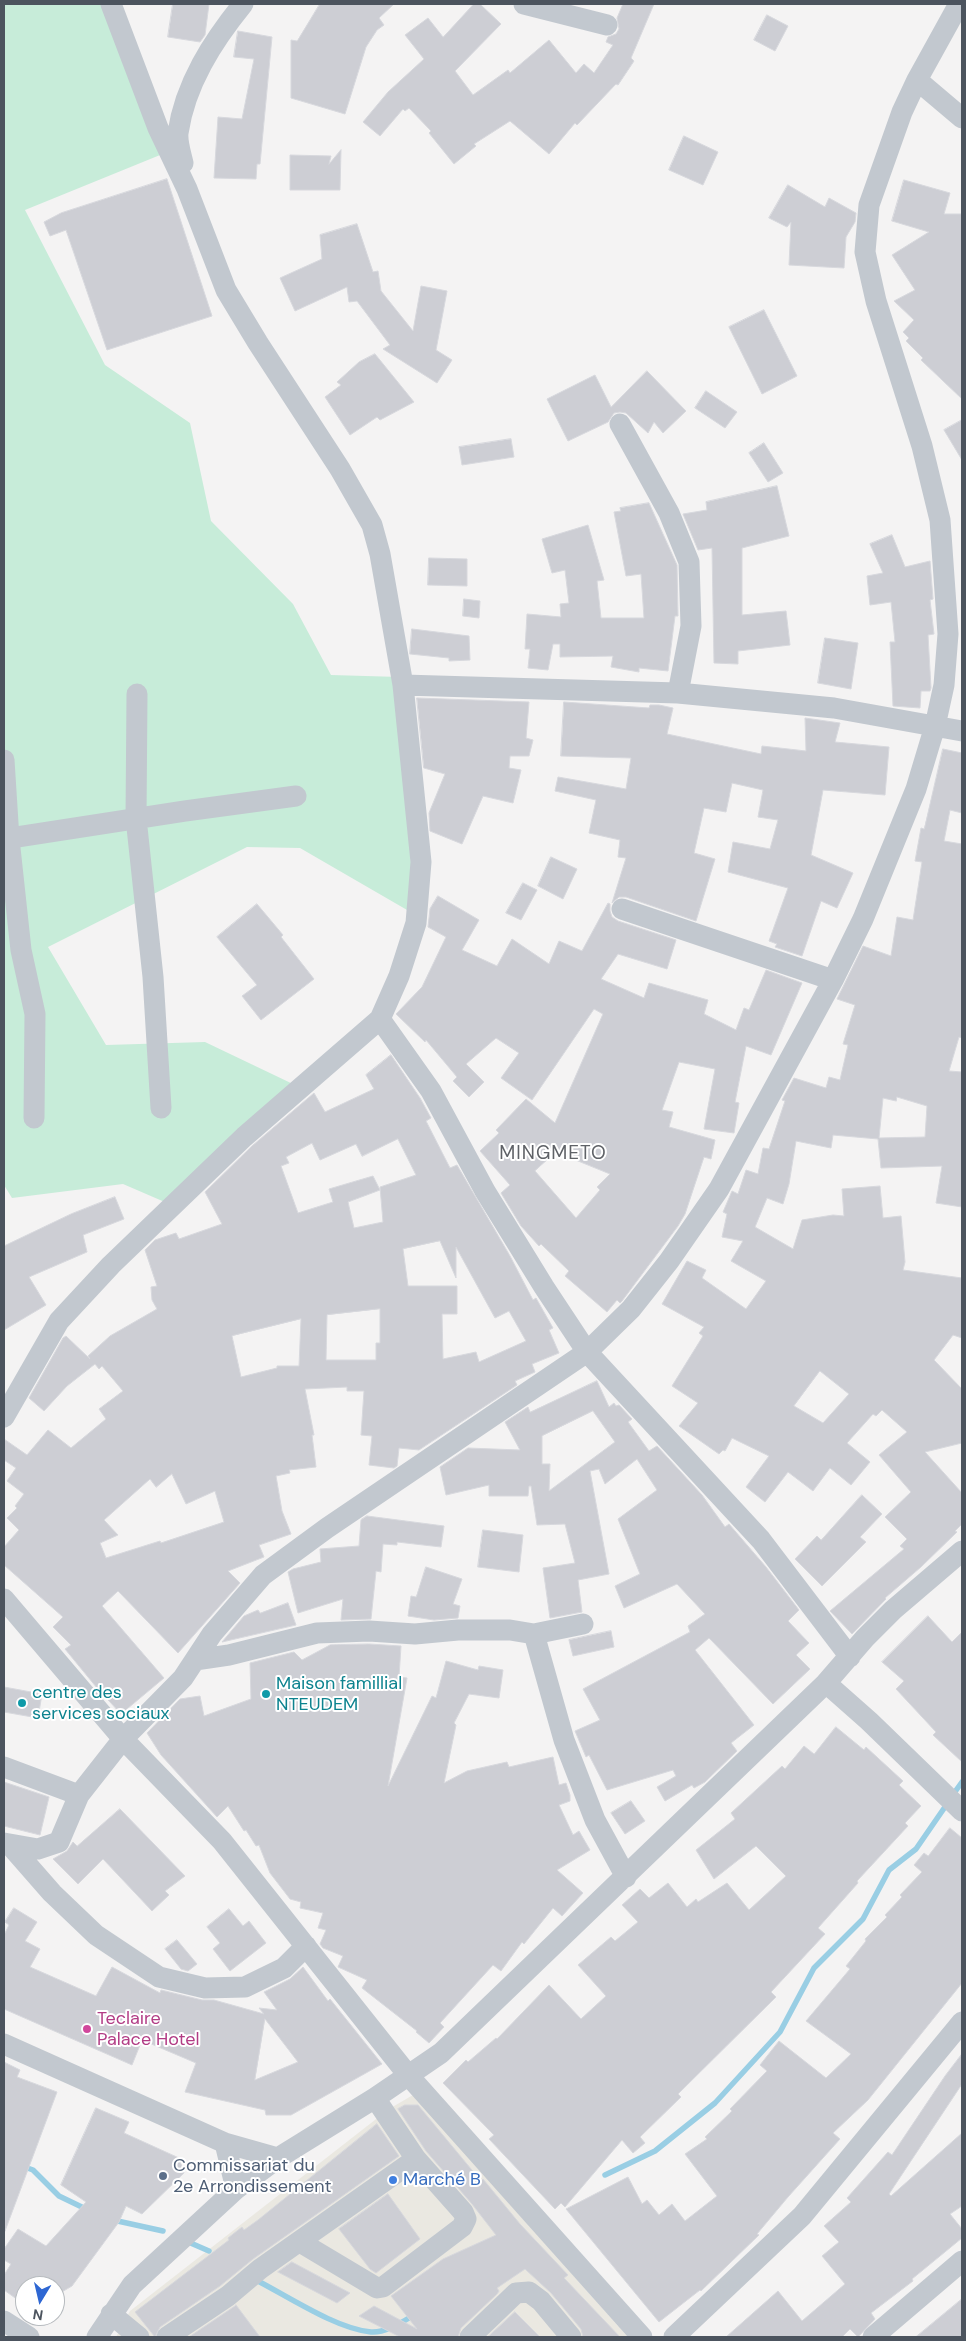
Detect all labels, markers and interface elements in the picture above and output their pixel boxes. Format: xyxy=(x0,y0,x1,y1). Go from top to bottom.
district label: MINGMETO xyxy=(498,1143,608,1165)
place label: Maison famillial NTEUDEM xyxy=(276,1673,402,1716)
place label: centre des services sociaux xyxy=(32,1682,169,1725)
marker: Maison famillial NTEUDEM xyxy=(260,1688,272,1700)
marker: centre des services sociaux xyxy=(16,1697,28,1709)
place label: Teclaire Palace Hotel xyxy=(97,2008,200,2050)
marker: Teclaire Palace Hotel xyxy=(81,2023,93,2035)
place label: Commissariat du 2e Arrondissement xyxy=(173,2155,332,2198)
place label: Marché B xyxy=(403,2169,481,2191)
marker: Commissariat du 2e Arrondissement xyxy=(157,2170,169,2182)
marker: Marché B xyxy=(387,2174,399,2186)
north arrow xyxy=(15,2276,65,2326)
text: N xyxy=(31,2305,44,2325)

